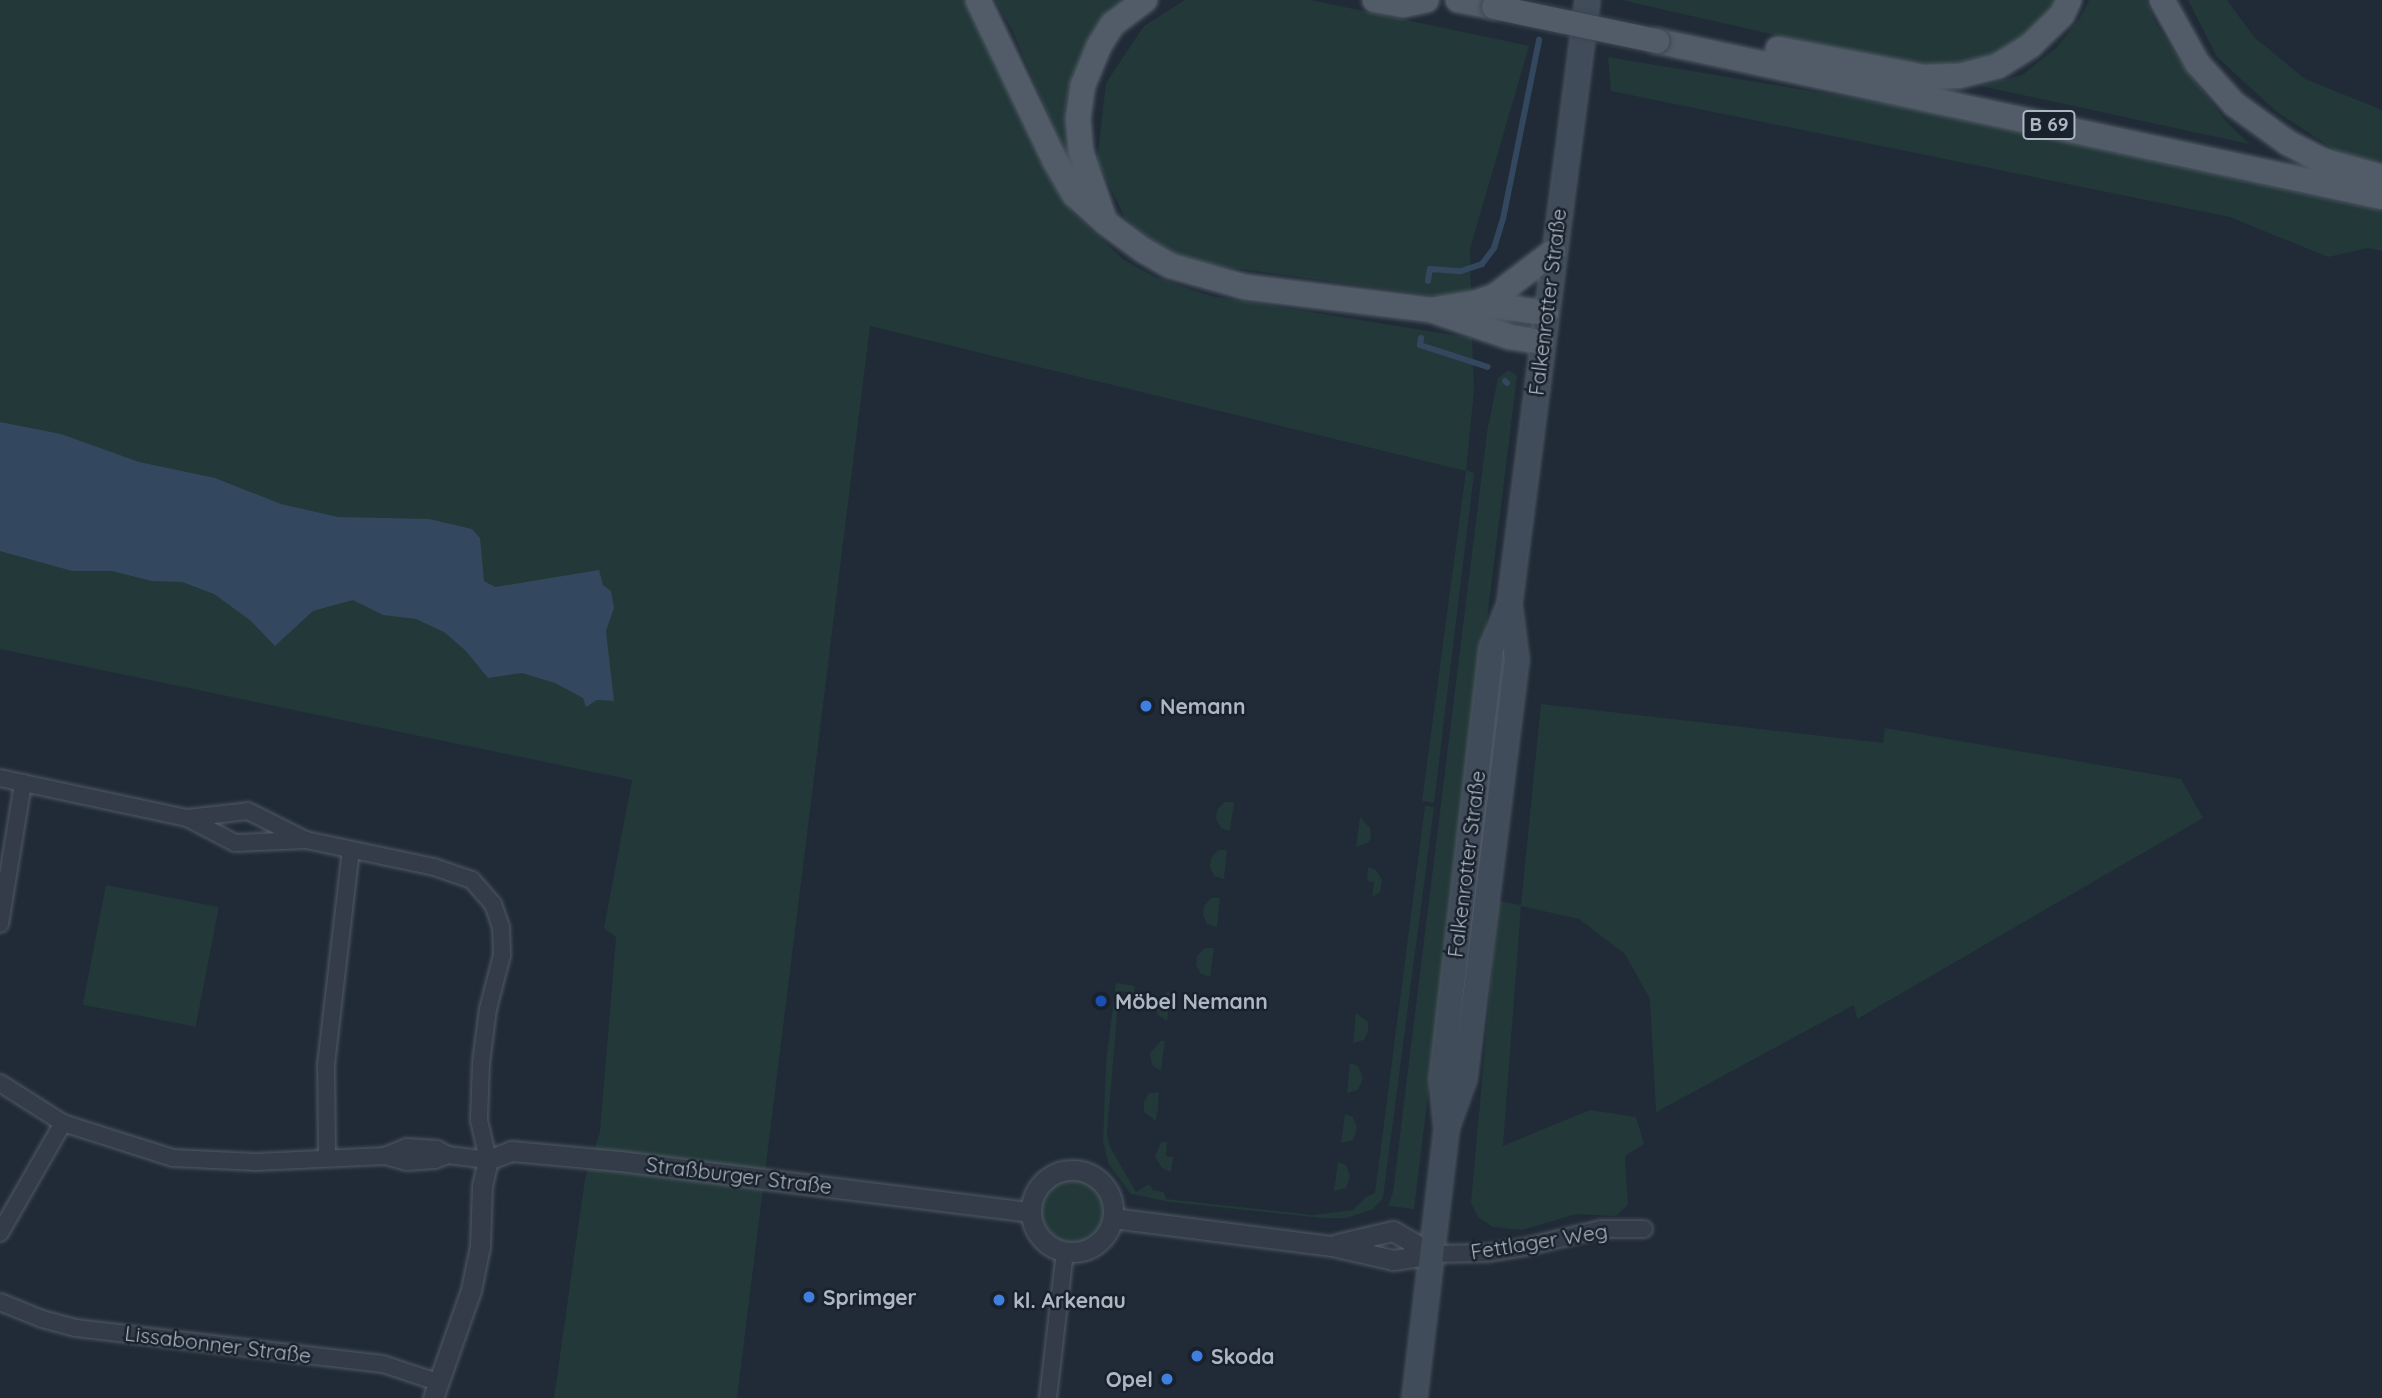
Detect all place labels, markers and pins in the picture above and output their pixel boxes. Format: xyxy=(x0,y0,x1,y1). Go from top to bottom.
place label: Nemann xyxy=(1160,693,1245,719)
marker: Nemann xyxy=(1138,698,1154,714)
place label: Möbel Nemann xyxy=(1115,988,1268,1014)
marker: Möbel Nemann xyxy=(1093,993,1109,1009)
place label: Sprimger xyxy=(823,1284,917,1310)
place label: kl. Arkenau xyxy=(1013,1287,1126,1313)
marker: Sprimger xyxy=(801,1289,817,1305)
marker: kl. Arkenau xyxy=(991,1292,1007,1308)
place label: Skoda xyxy=(1211,1343,1275,1369)
marker: Skoda xyxy=(1189,1348,1205,1364)
place label: Opel xyxy=(1106,1366,1153,1392)
marker: Opel xyxy=(1159,1371,1175,1387)

